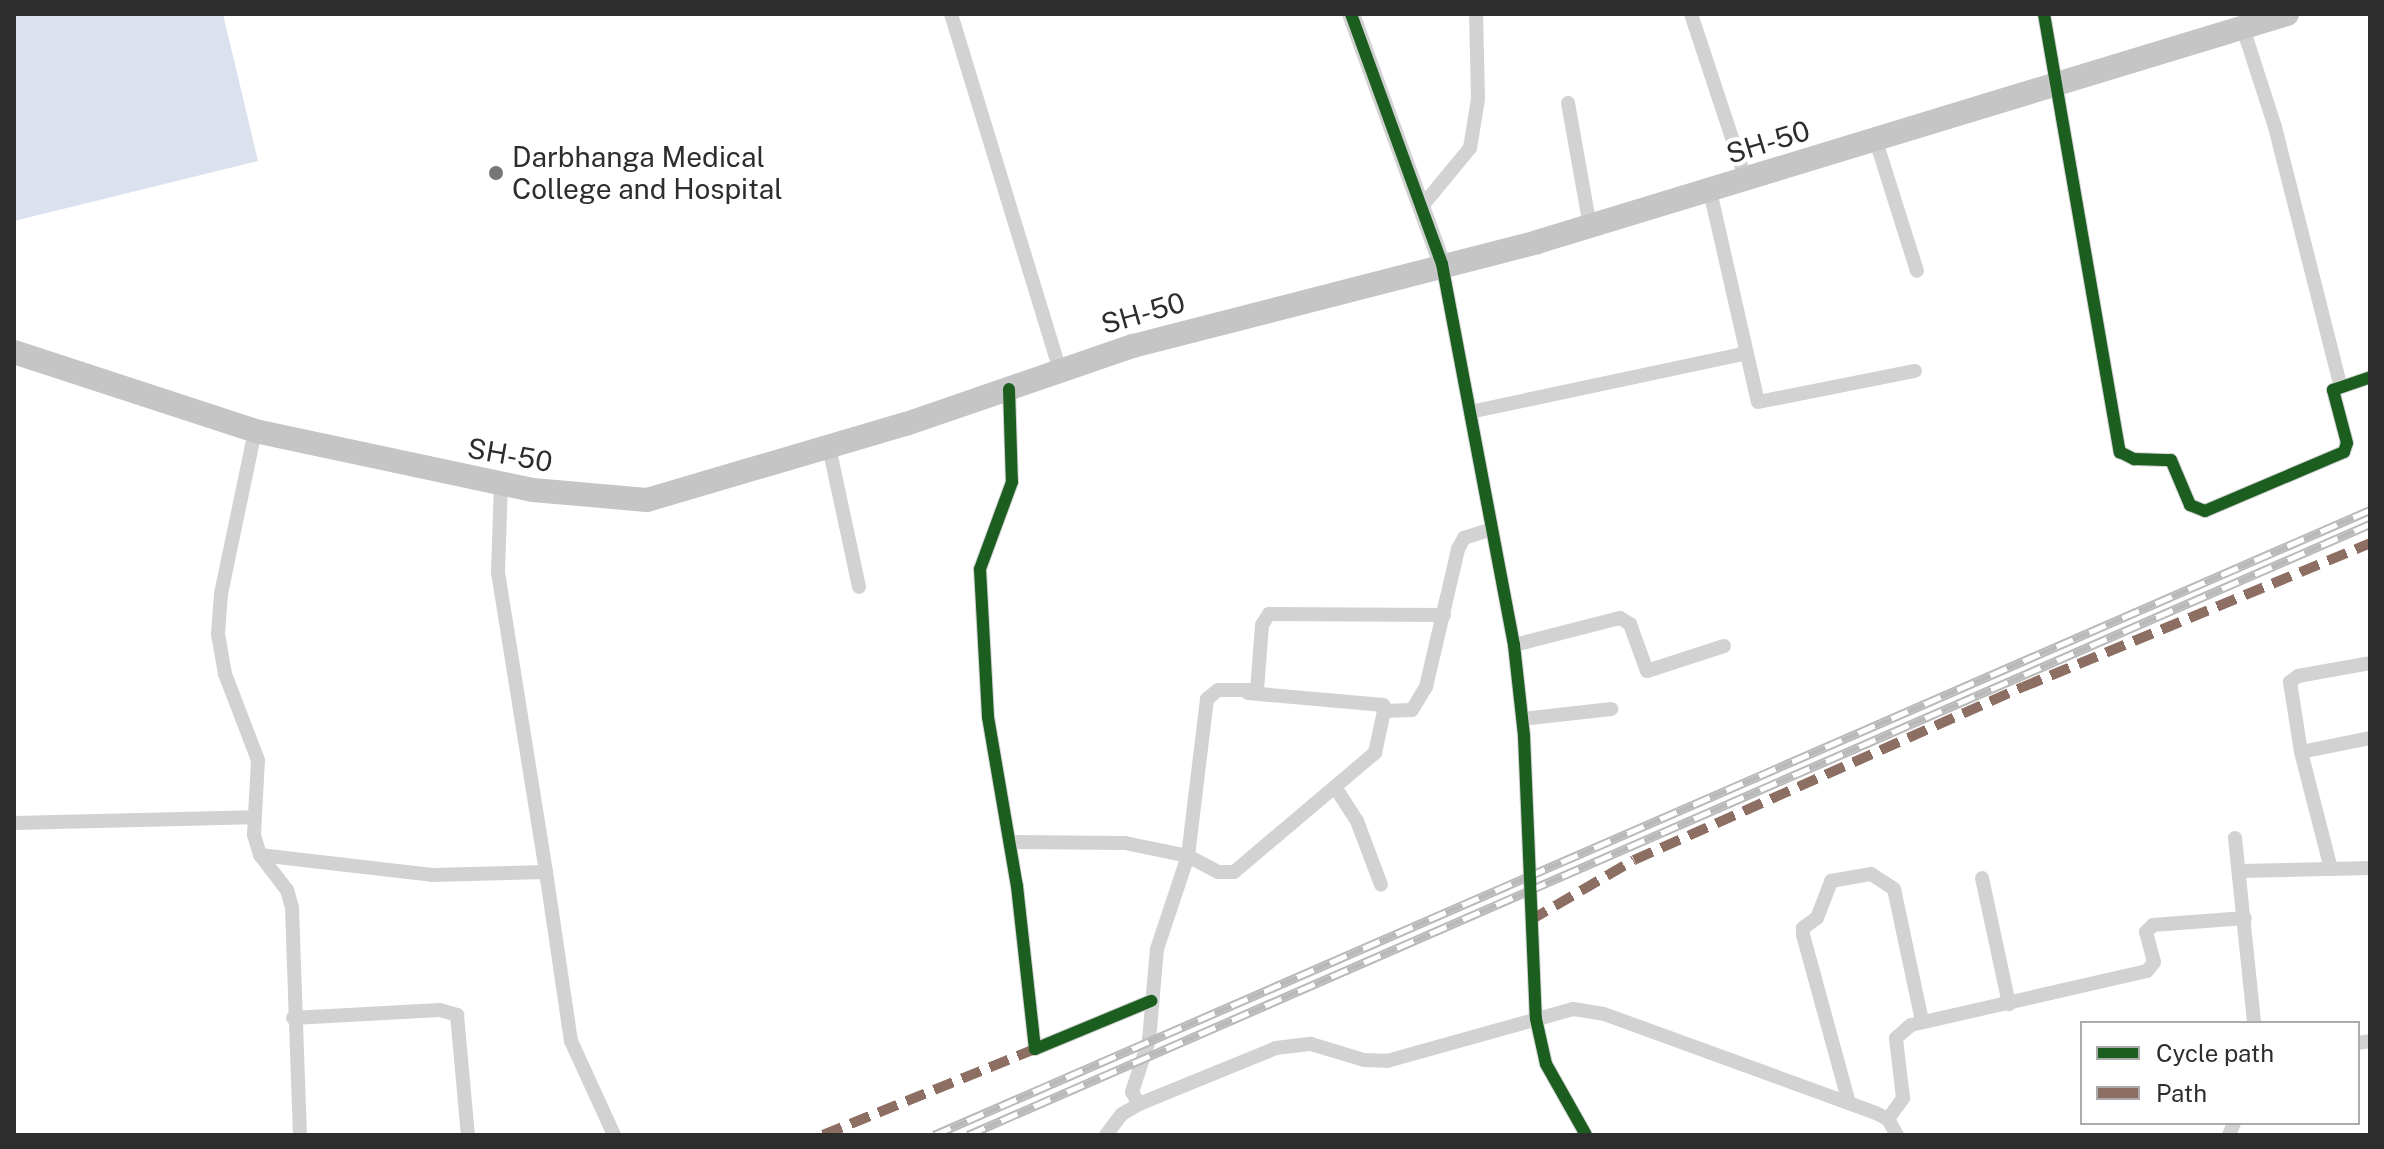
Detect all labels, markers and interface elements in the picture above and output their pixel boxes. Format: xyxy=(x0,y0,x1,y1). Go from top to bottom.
street label: SH-50 xyxy=(1722,113,1814,171)
place label: Darbhanga Medical College and Hospital xyxy=(512,140,783,206)
marker: Darbhanga Medical College and Hospital xyxy=(487,164,505,182)
street label: SH-50 xyxy=(1097,285,1189,341)
street label: SH-50 xyxy=(465,431,555,479)
legend xyxy=(2080,1021,2360,1125)
text: Cycle path xyxy=(2156,1039,2274,1067)
text: Path xyxy=(2156,1079,2207,1107)

